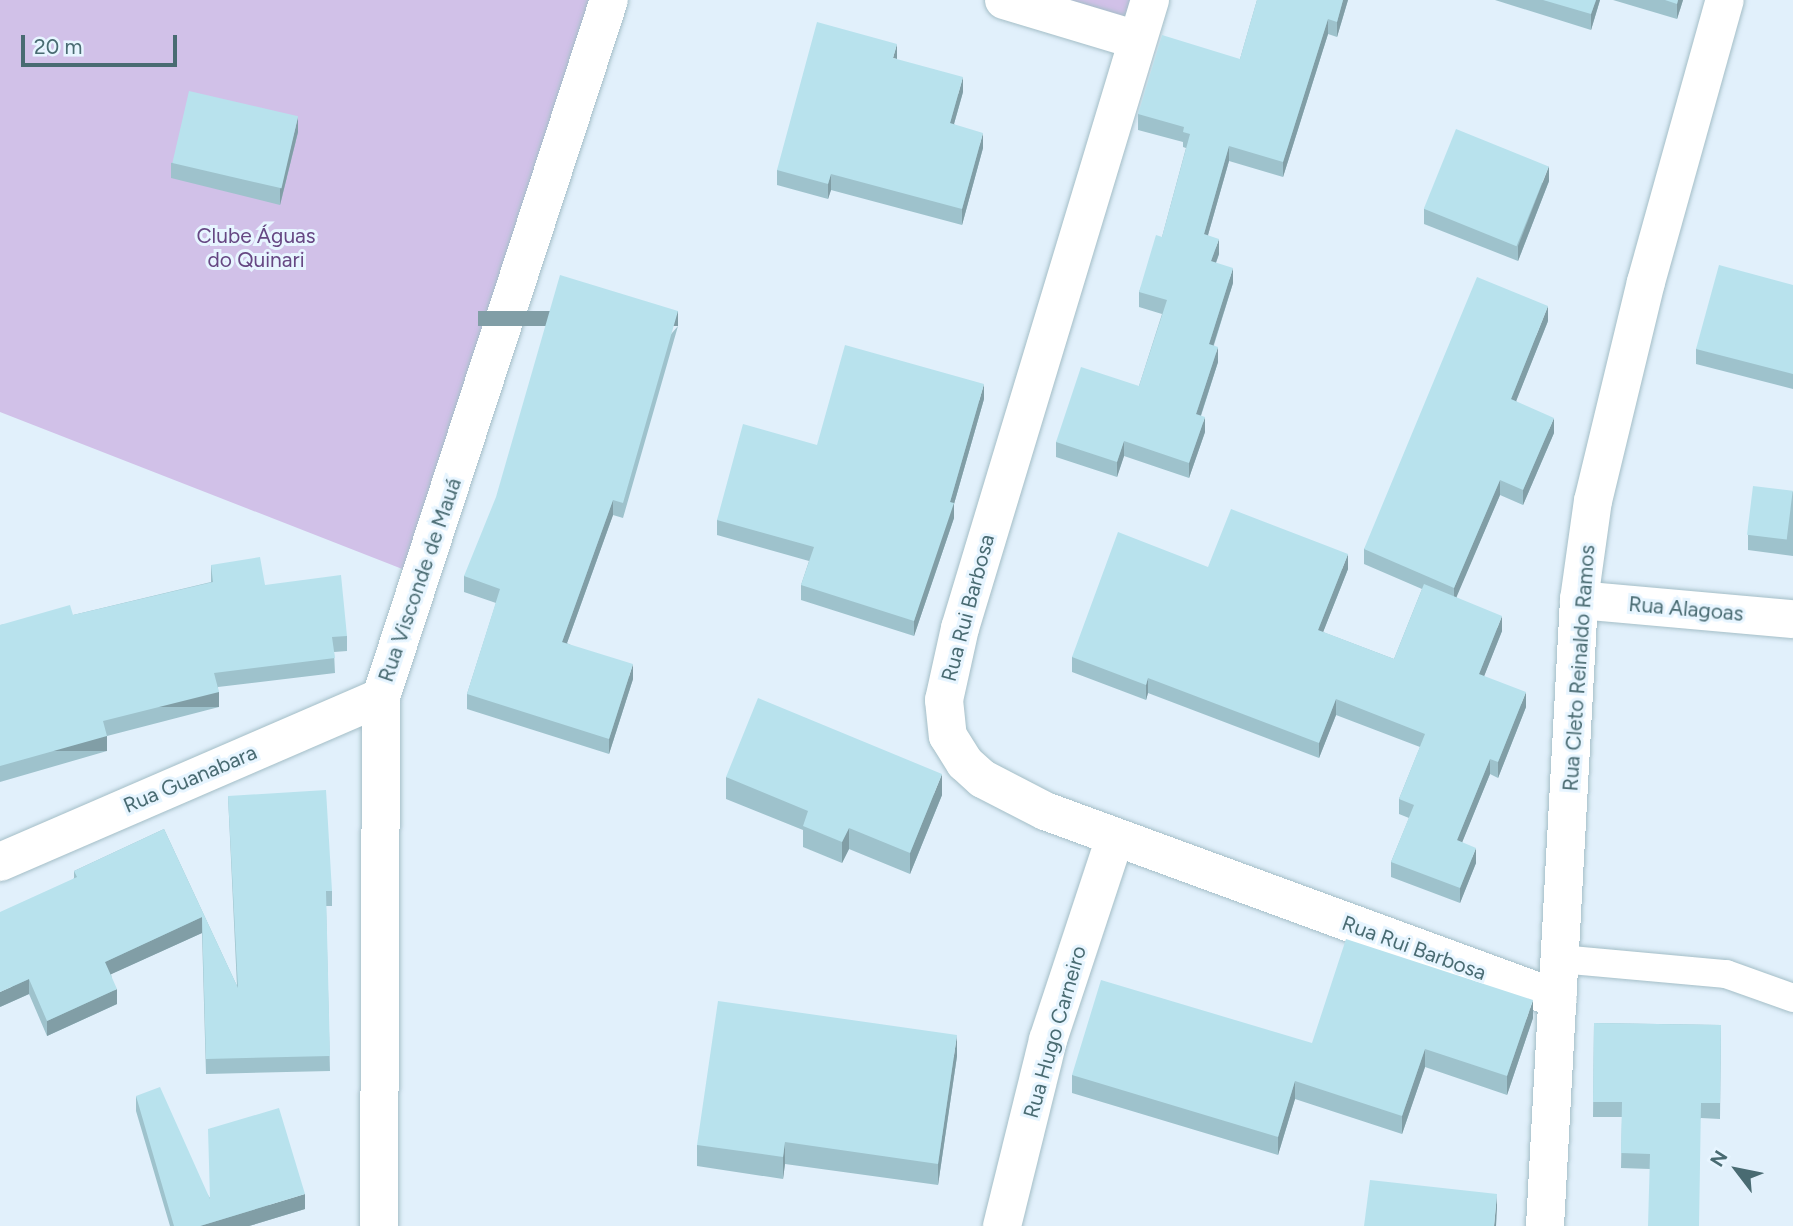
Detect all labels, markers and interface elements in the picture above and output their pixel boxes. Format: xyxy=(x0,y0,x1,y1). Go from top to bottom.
scale bar xyxy=(24,21,180,65)
text: 20 m xyxy=(34,34,82,59)
park label: Clube Águas do Quinari xyxy=(196,223,316,273)
street label: Rua Visconde de Mauá xyxy=(373,475,467,685)
street label: Rua Rui Barbosa xyxy=(936,532,1000,684)
street label: Rua Cleto Reinaldo Ramos xyxy=(1558,544,1600,792)
street label: Rua Alagoas xyxy=(1627,591,1745,627)
street label: Rua Guanabara xyxy=(120,740,260,818)
street label: Rua Rui Barbosa xyxy=(1339,910,1489,986)
street label: Rua Hugo Carneiro xyxy=(1018,943,1092,1121)
north arrow xyxy=(1702,1135,1772,1205)
text: N xyxy=(1705,1146,1732,1171)

